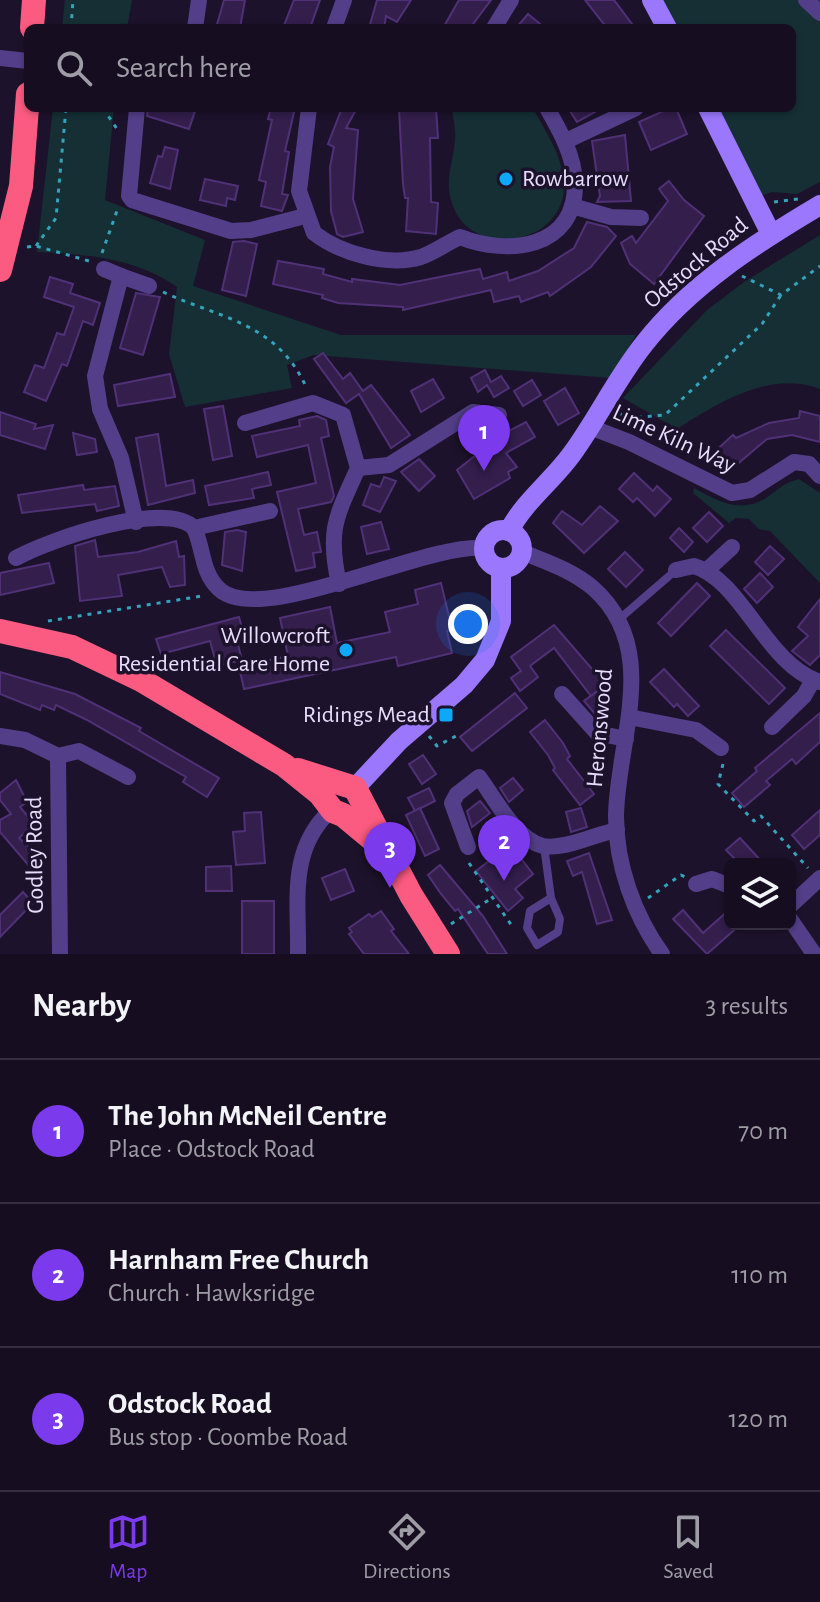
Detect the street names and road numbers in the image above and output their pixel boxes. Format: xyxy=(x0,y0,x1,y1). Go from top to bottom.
street label: Odstock Road xyxy=(639,213,753,313)
street label: Lime Kiln Way xyxy=(609,400,739,478)
street label: Heronswood xyxy=(583,667,617,789)
street label: Godley Road xyxy=(22,796,48,914)

